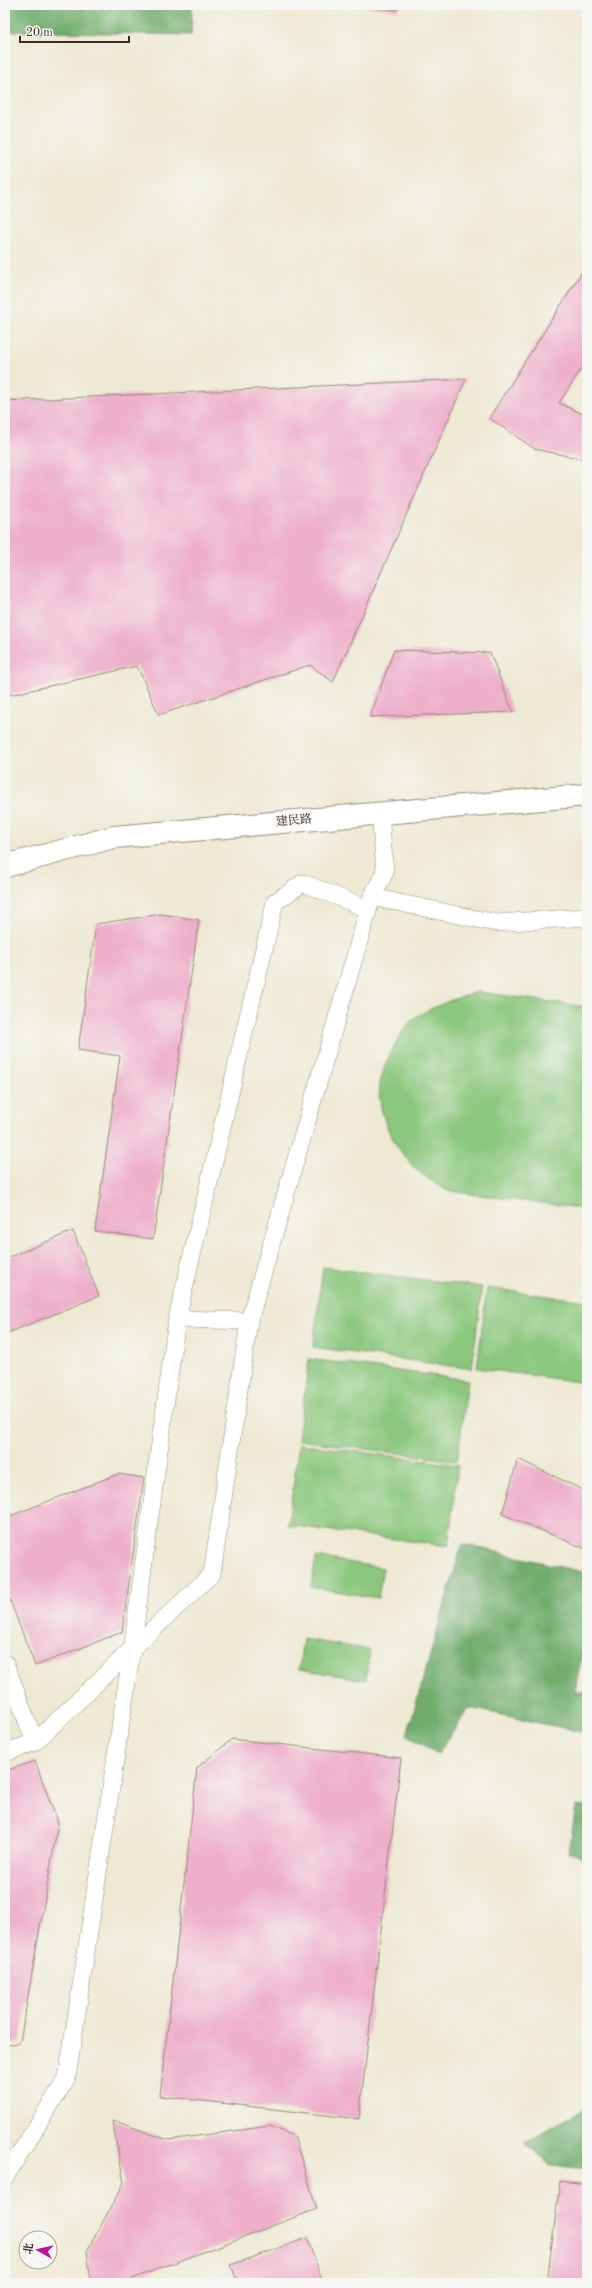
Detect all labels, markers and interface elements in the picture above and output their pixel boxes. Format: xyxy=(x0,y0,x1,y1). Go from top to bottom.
scale bar xyxy=(20,18,129,44)
text: 20 m xyxy=(26,27,53,39)
street label: 建民路 xyxy=(275,811,312,829)
north arrow xyxy=(18,2230,58,2270)
text: 北 xyxy=(22,2242,36,2255)

